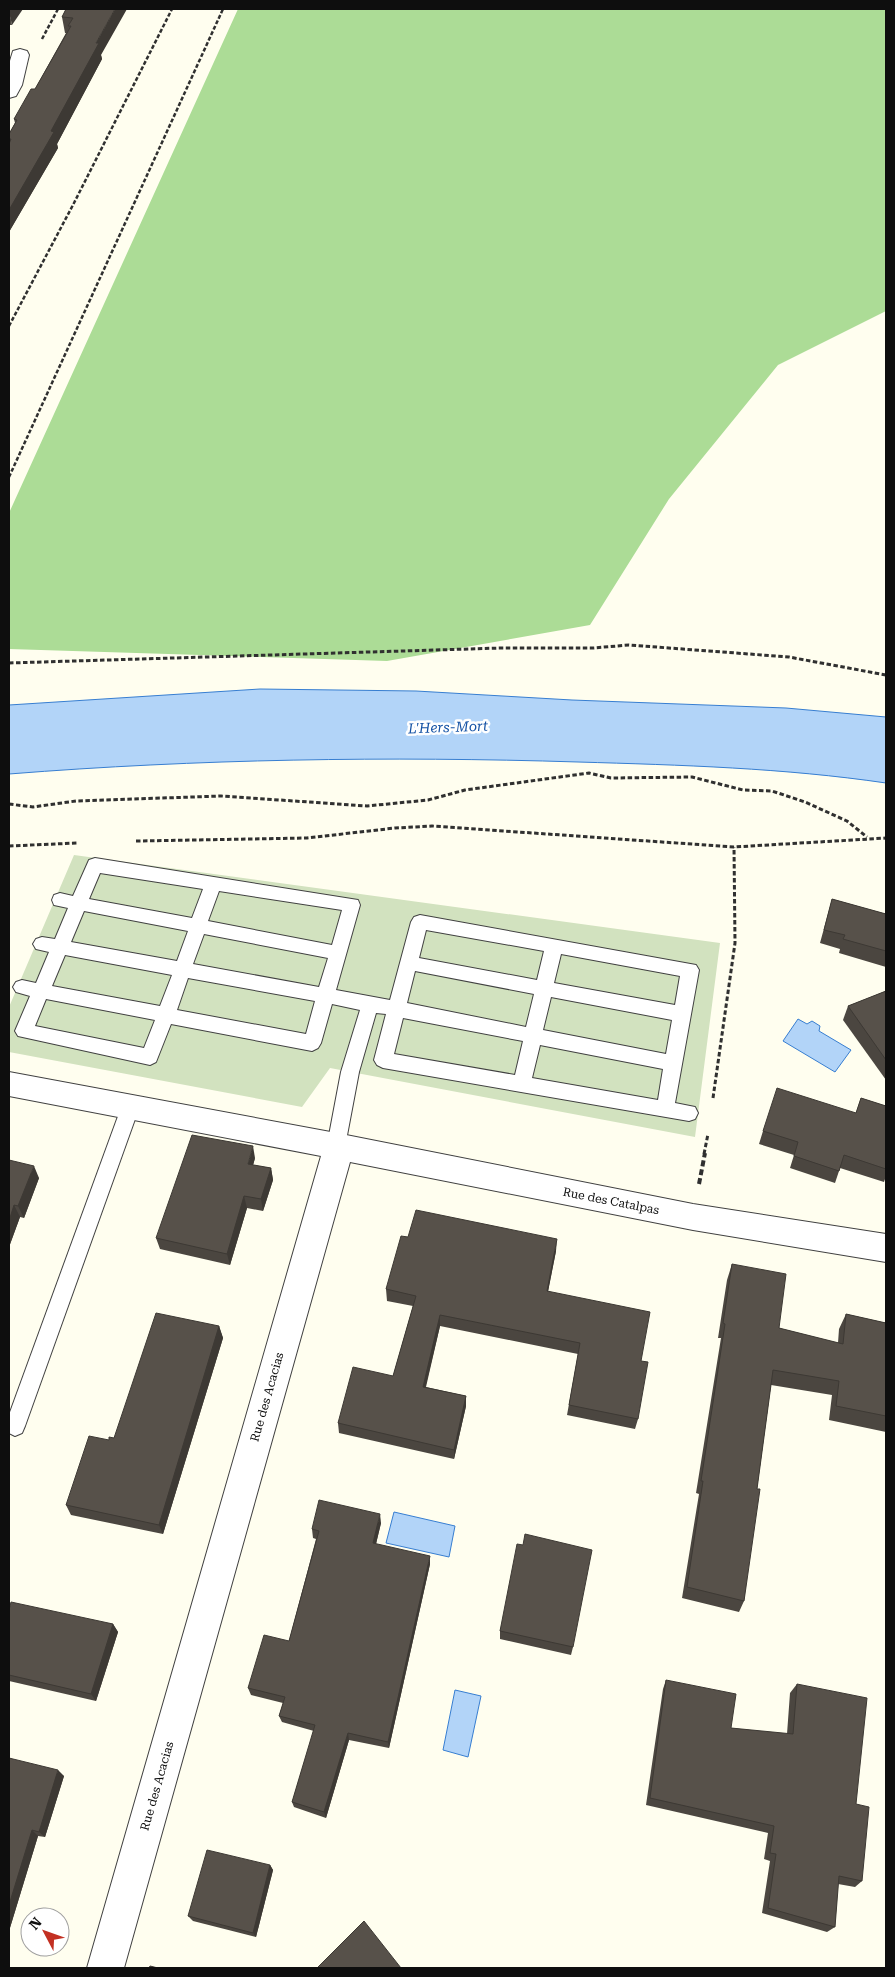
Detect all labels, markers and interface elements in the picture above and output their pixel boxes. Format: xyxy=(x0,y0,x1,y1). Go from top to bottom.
water label: L'Hers-Mort xyxy=(407,718,489,736)
street label: Rue des Catalpas xyxy=(562,1185,661,1217)
street label: Rue des Acacias xyxy=(248,1350,287,1443)
street label: Rue des Acacias xyxy=(138,1739,177,1832)
north arrow xyxy=(20,1907,70,1957)
text: N xyxy=(26,1914,45,1933)

